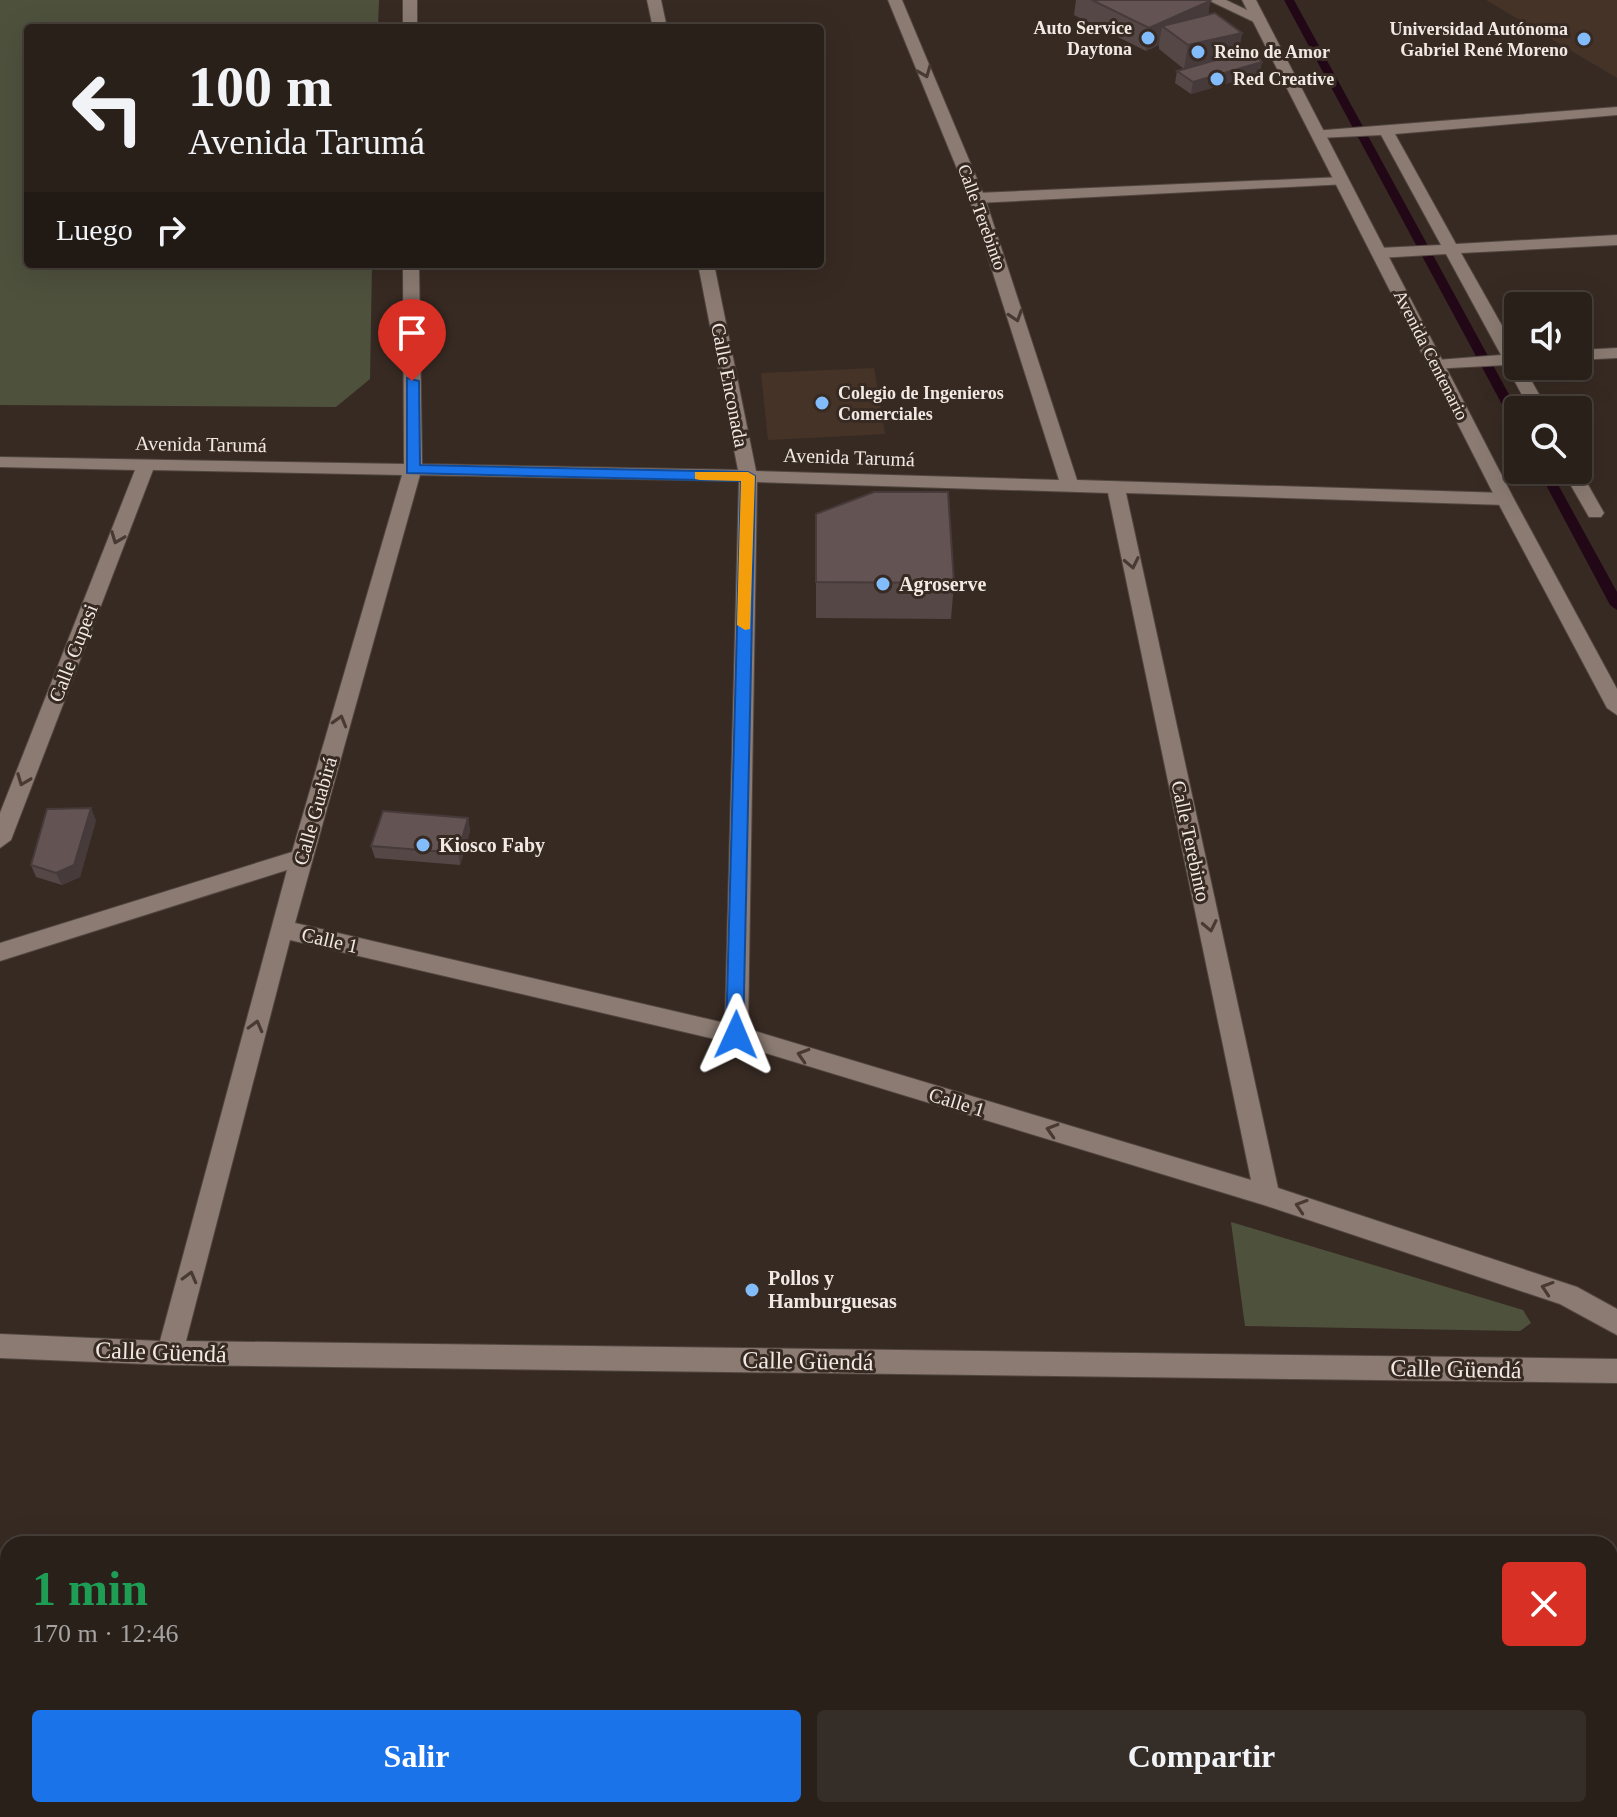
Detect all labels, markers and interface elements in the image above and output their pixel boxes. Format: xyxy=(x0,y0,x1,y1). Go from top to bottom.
place label: Auto Service Daytona xyxy=(1034,18,1132,59)
place label: Universidad Autónoma Gabriel René Moreno xyxy=(1389,19,1568,60)
marker: Auto Service Daytona xyxy=(1139,29,1157,47)
marker: Universidad Autónoma Gabriel René Moreno xyxy=(1575,30,1593,48)
place label: Reino de Amor xyxy=(1214,42,1330,62)
marker: Reino de Amor xyxy=(1189,43,1207,61)
icon: left xyxy=(56,56,160,160)
text: 100 m xyxy=(188,56,333,118)
one-way arrow xyxy=(915,64,932,78)
place label: Red Creative xyxy=(1233,69,1334,89)
marker: Red Creative xyxy=(1208,70,1226,88)
text: Avenida Tarumá xyxy=(188,122,425,162)
street label: Calle Terebinto xyxy=(954,161,1010,273)
icon: right xyxy=(149,208,193,252)
text: Luego xyxy=(56,213,133,246)
street label: Avenida Centenario xyxy=(1390,287,1472,423)
map controls xyxy=(1504,292,1592,484)
button: sound xyxy=(1504,292,1592,380)
pin xyxy=(378,299,446,381)
one-way arrow xyxy=(1006,308,1022,322)
icon: arrive xyxy=(390,311,434,355)
street label: Calle Enconada xyxy=(707,321,753,449)
place label: Colegio de Ingenieros Comerciales xyxy=(838,383,1004,424)
marker: Colegio de Ingenieros Comerciales xyxy=(813,394,831,412)
button: search xyxy=(1504,396,1592,484)
street label: Avenida Tarumá xyxy=(135,432,267,456)
street label: Avenida Tarumá xyxy=(783,444,915,470)
one-way arrow xyxy=(110,530,127,544)
one-way arrow xyxy=(1123,555,1140,569)
place label: Agroserve xyxy=(899,573,986,596)
marker: Agroserve xyxy=(874,575,892,593)
street label: Calle Cupesi xyxy=(44,601,103,705)
one-way arrow xyxy=(331,715,347,729)
street label: Calle Guabirá xyxy=(289,754,341,868)
one-way arrow xyxy=(16,772,33,786)
street label: Calle Terebinto xyxy=(1167,778,1215,904)
place label: Kiosco Faby xyxy=(439,834,545,857)
marker: Kiosco Faby xyxy=(414,836,432,854)
one-way arrow xyxy=(1200,920,1217,933)
street label: Calle 1 xyxy=(300,923,360,957)
position arrow xyxy=(694,993,778,1077)
one-way arrow xyxy=(247,1020,264,1033)
one-way arrow xyxy=(797,1048,811,1064)
street label: Calle 1 xyxy=(926,1083,988,1121)
one-way arrow xyxy=(1046,1123,1060,1139)
one-way arrow xyxy=(1294,1200,1308,1216)
place label: Pollos y Hamburguesas xyxy=(768,1267,897,1313)
one-way arrow xyxy=(180,1271,197,1285)
marker: Pollos y Hamburguesas xyxy=(743,1281,761,1299)
one-way arrow xyxy=(1541,1282,1555,1298)
street label: Calle Güendá xyxy=(95,1337,227,1367)
street label: Calle Güendá xyxy=(742,1347,874,1375)
street label: Calle Güendá xyxy=(1390,1355,1522,1383)
text: 1 min xyxy=(32,1562,148,1615)
button: close xyxy=(1502,1562,1586,1646)
text: 170 m · 12:46 xyxy=(32,1619,179,1648)
button: Salir xyxy=(32,1710,801,1802)
button: Compartir xyxy=(817,1710,1586,1802)

